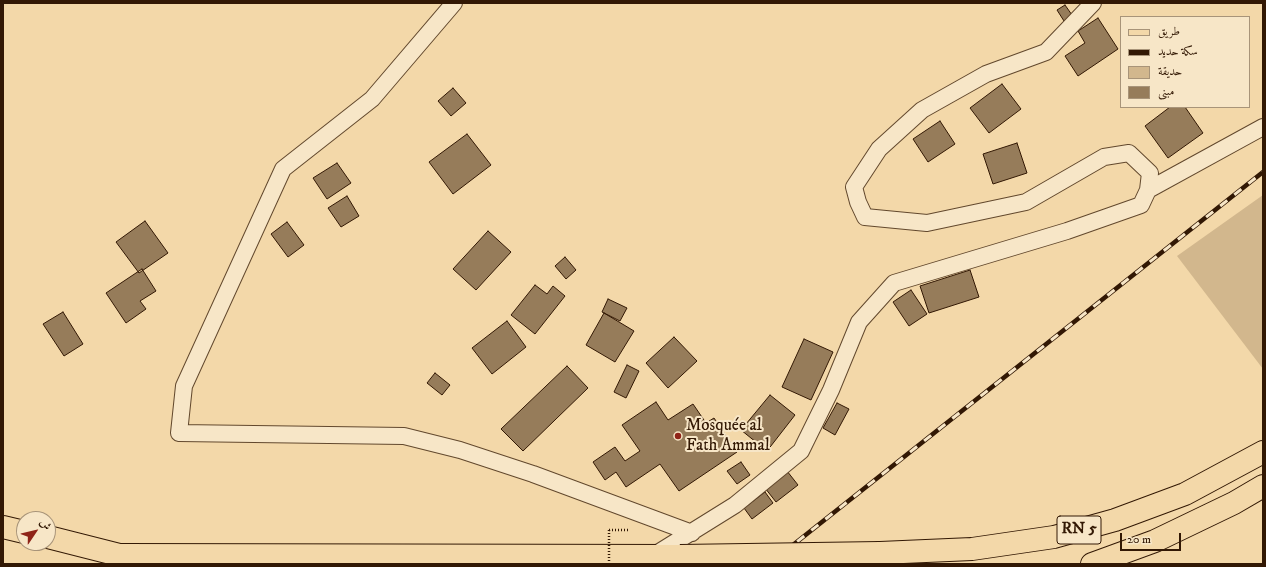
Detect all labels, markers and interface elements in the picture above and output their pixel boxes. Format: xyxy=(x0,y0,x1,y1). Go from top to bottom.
legend xyxy=(1120,16,1250,108)
text: طريق xyxy=(1158,24,1180,39)
text: سكة حديد xyxy=(1158,44,1198,59)
text: حديقة xyxy=(1158,64,1182,79)
text: مبنى xyxy=(1158,84,1174,99)
place label: Mosquée al Fath Ammal xyxy=(686,416,770,456)
marker: Mosquée al Fath Ammal xyxy=(673,431,683,441)
north arrow xyxy=(16,511,56,551)
text: ش xyxy=(36,516,54,533)
road number: RN 5 xyxy=(1057,516,1101,544)
scale bar xyxy=(1122,525,1183,551)
text: 20 m xyxy=(1127,532,1151,547)

